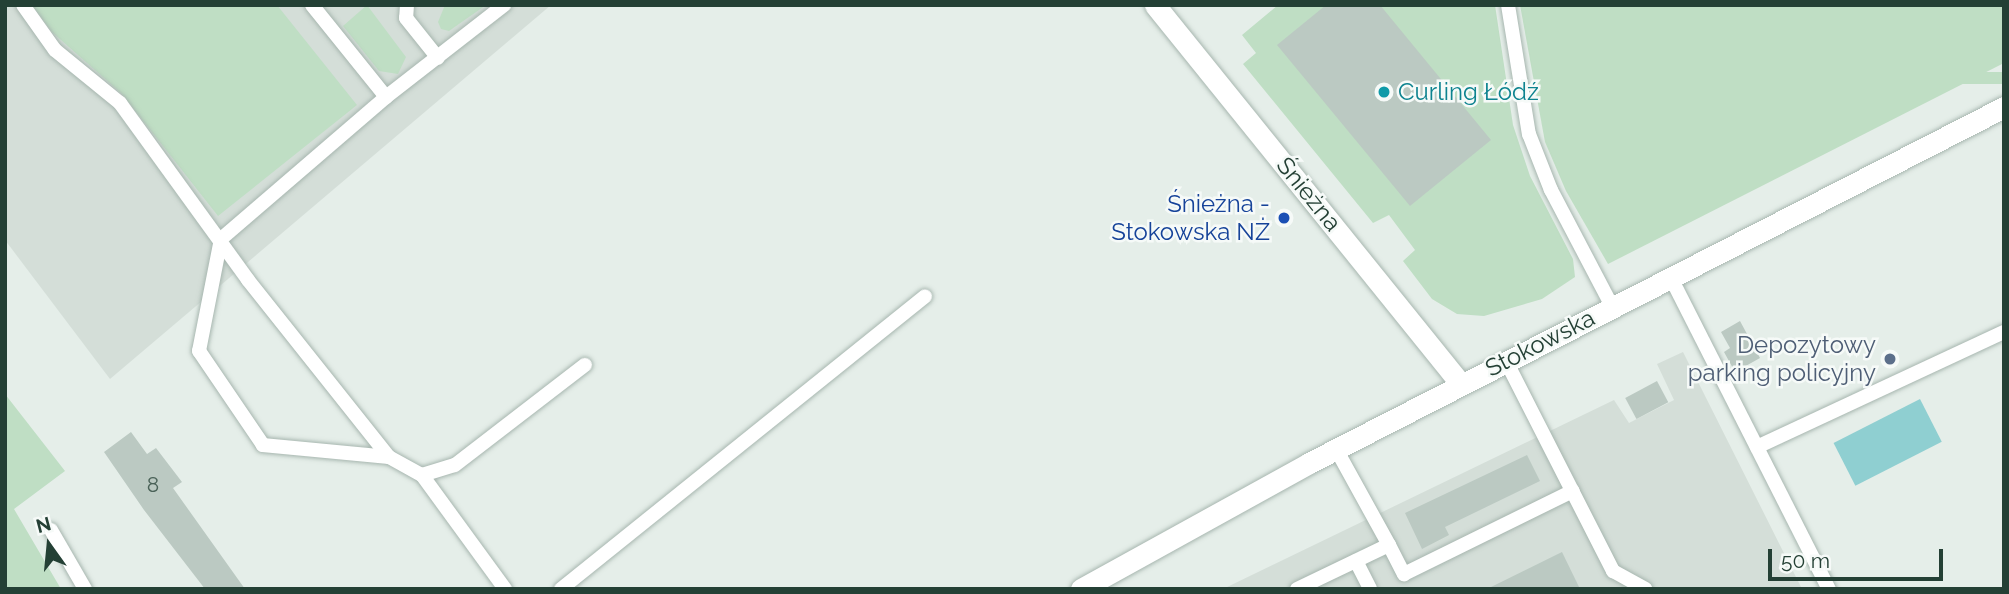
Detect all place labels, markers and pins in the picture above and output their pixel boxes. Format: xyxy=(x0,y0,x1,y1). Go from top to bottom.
place label: Curling Łódź xyxy=(1398,78,1539,106)
marker: Curling Łódź xyxy=(1376,84,1392,100)
place label: Śnieżna - Stokowska NŻ xyxy=(1111,190,1270,246)
marker: Śnieżna - Stokowska NŻ xyxy=(1276,210,1292,226)
place label: Depozytowy parking policyjny xyxy=(1688,331,1876,387)
marker: Depozytowy parking policyjny xyxy=(1882,351,1898,367)

